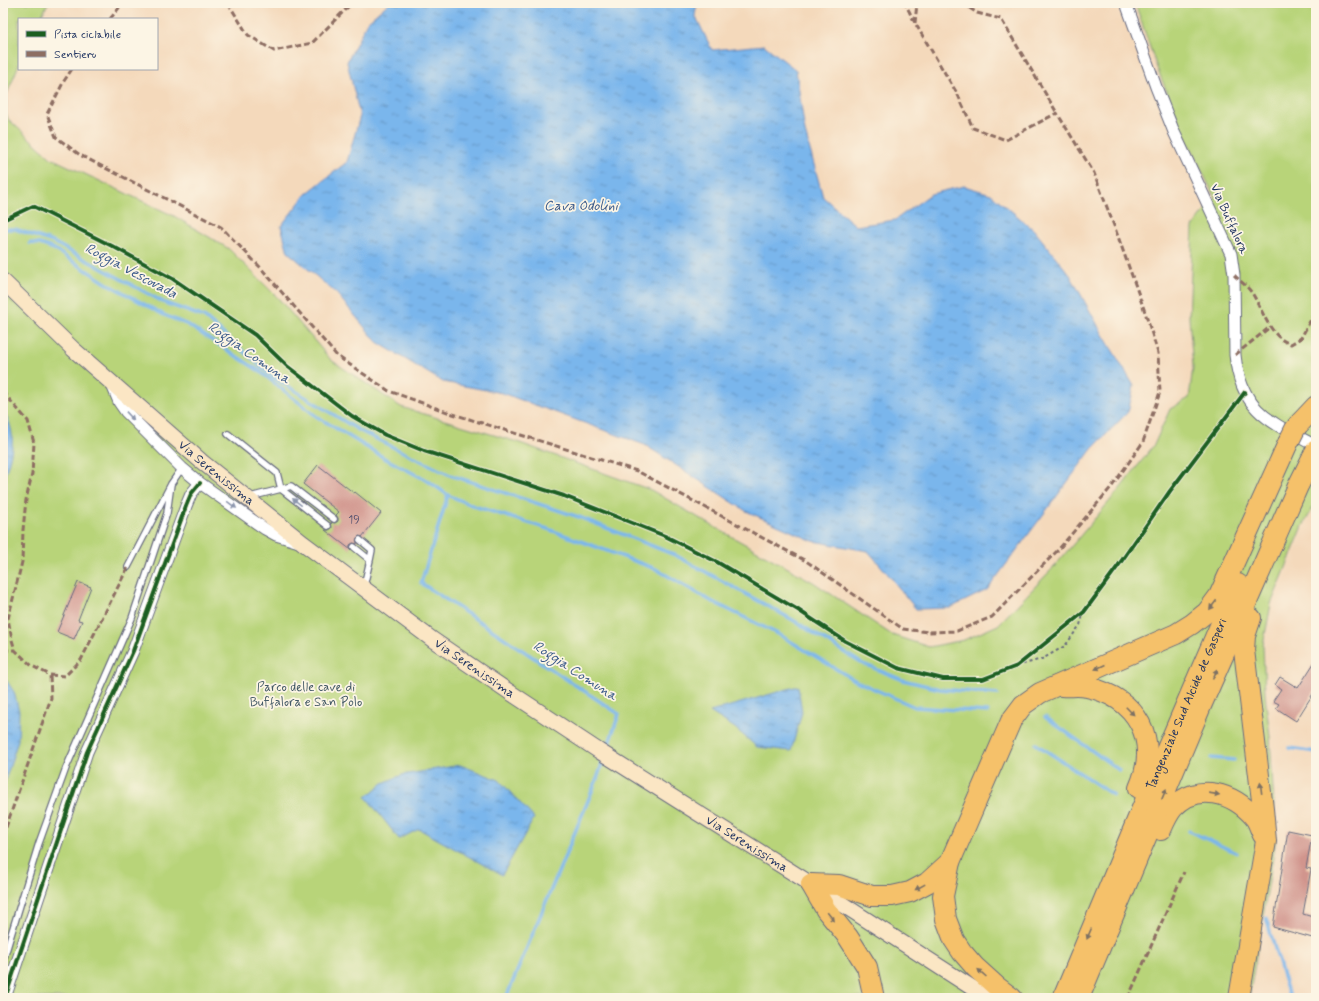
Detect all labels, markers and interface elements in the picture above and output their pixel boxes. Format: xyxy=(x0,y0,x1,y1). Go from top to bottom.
legend xyxy=(18,18,158,70)
text: Pista ciclabile xyxy=(54,27,121,43)
text: Sentiero xyxy=(54,47,97,63)
street label: Via Buffalora xyxy=(1206,181,1252,257)
water label: Cava Odolini xyxy=(544,197,620,215)
water label: Roggia Vescovada xyxy=(81,239,180,305)
water label: Roggia Comuna xyxy=(203,318,294,390)
one-way arrow xyxy=(125,410,134,421)
street label: Via Serenissima xyxy=(175,436,258,509)
one-way arrow xyxy=(292,498,303,507)
one-way arrow xyxy=(226,501,237,510)
house number: 19 xyxy=(348,513,360,527)
one-way arrow xyxy=(1208,600,1217,611)
street label: Tangenziale Sud Alcide de Gasperi xyxy=(1142,615,1231,792)
street label: Via Serenissima xyxy=(431,635,519,702)
water label: Roggia Comuna xyxy=(529,637,621,707)
one-way arrow xyxy=(1094,664,1105,670)
one-way arrow xyxy=(1212,669,1218,680)
park label: Parco delle cave di Buffalora e San Polo xyxy=(250,679,362,711)
one-way arrow xyxy=(1125,706,1135,716)
one-way arrow xyxy=(1258,782,1264,795)
one-way arrow xyxy=(1162,788,1168,800)
one-way arrow xyxy=(1208,791,1220,797)
street label: Via Serenissima xyxy=(702,812,792,876)
one-way arrow xyxy=(914,883,926,890)
one-way arrow xyxy=(827,912,836,922)
one-way arrow xyxy=(1086,929,1092,941)
one-way arrow xyxy=(977,968,987,978)

